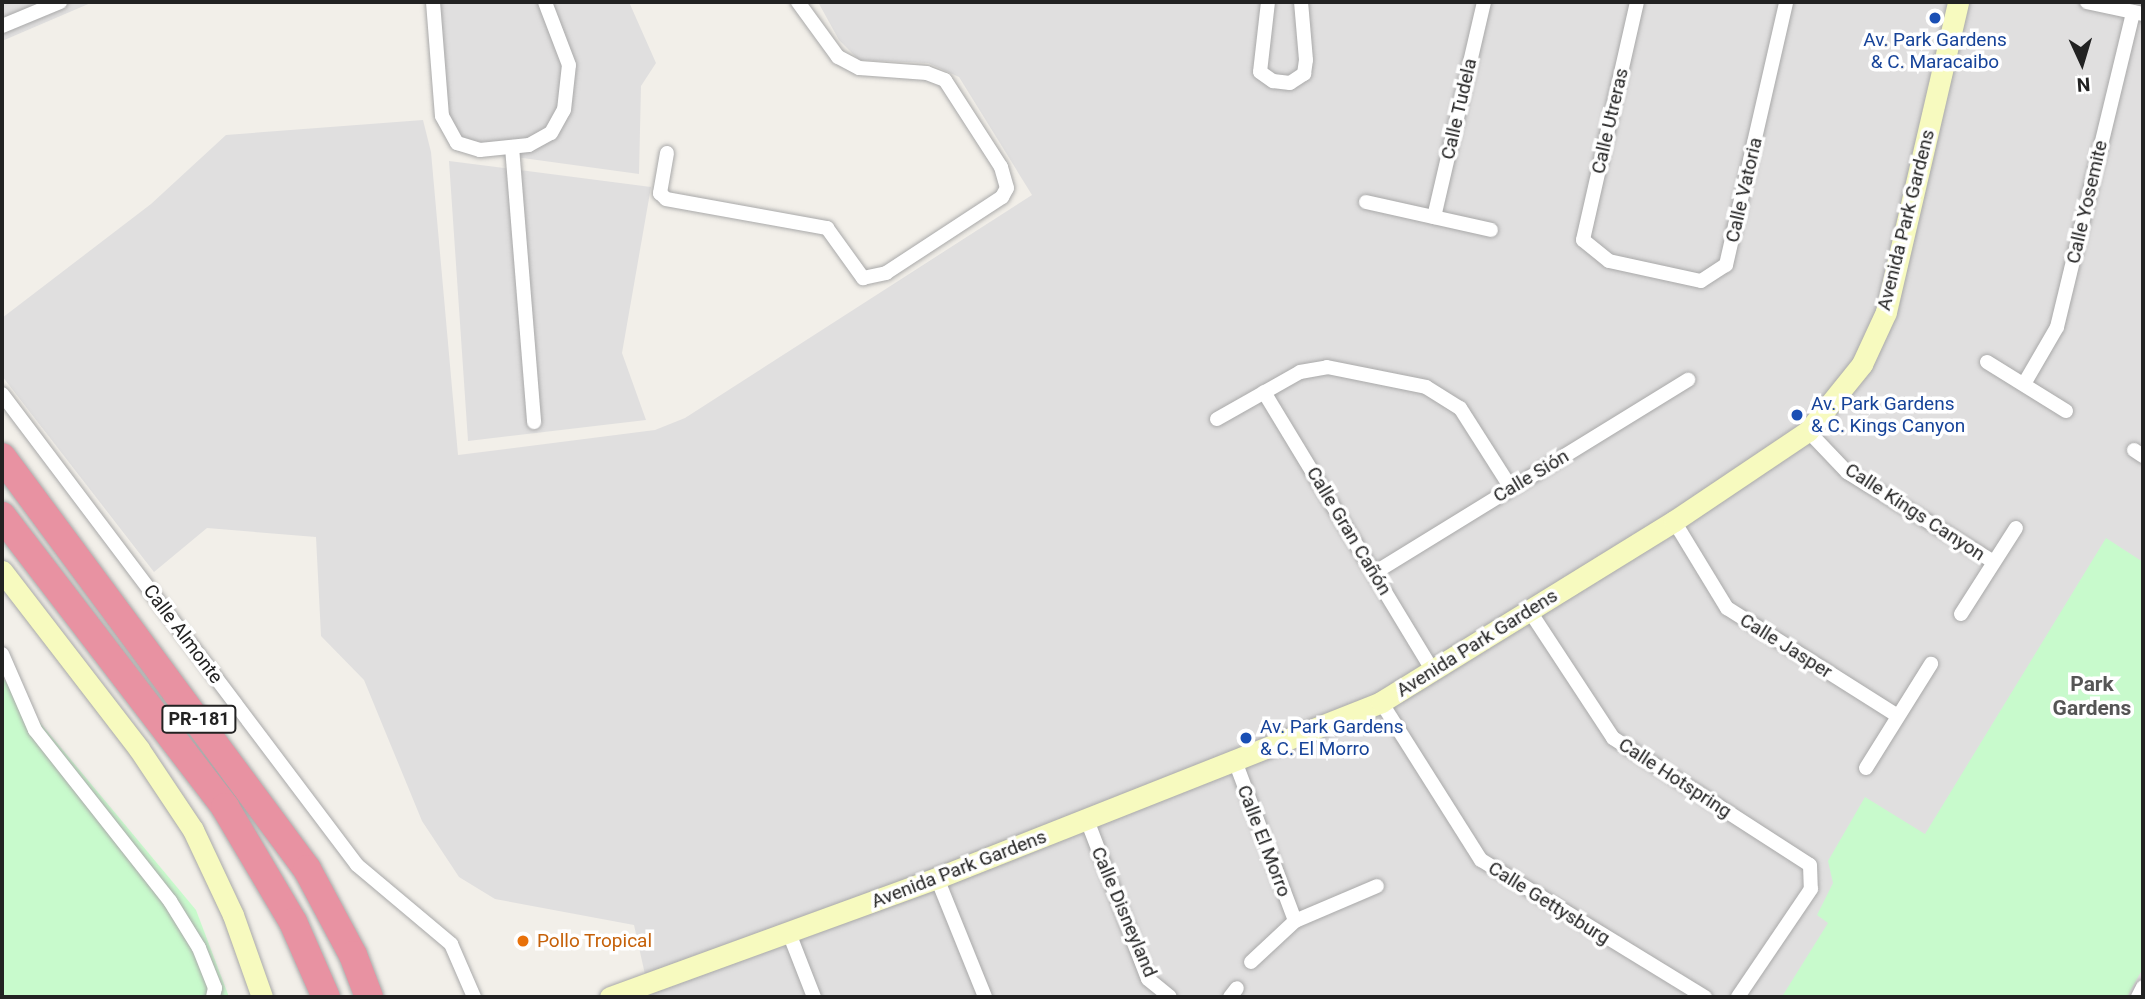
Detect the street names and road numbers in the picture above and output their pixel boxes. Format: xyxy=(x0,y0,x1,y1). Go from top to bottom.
street label: Calle Tudela xyxy=(1436,56,1482,162)
street label: Calle Utreras xyxy=(1587,66,1633,176)
street label: Avenida Park Gardens xyxy=(1872,127,1940,313)
street label: Calle Vatoria xyxy=(1721,135,1767,245)
street label: Calle Yosemite xyxy=(2062,138,2112,266)
street label: Calle Sión xyxy=(1489,445,1573,507)
street label: Calle Kings Canyon xyxy=(1841,458,1989,566)
street label: Calle Gran Cañón xyxy=(1302,463,1396,599)
street label: Calle Almonte xyxy=(138,580,228,688)
street label: Avenida Park Gardens xyxy=(1392,584,1562,702)
street label: Calle Jasper xyxy=(1736,609,1836,683)
road number: PR-181 xyxy=(160,704,238,734)
street label: Calle Hotspring xyxy=(1614,733,1736,823)
street label: Calle El Morro xyxy=(1232,782,1296,900)
street label: Avenida Park Gardens xyxy=(868,825,1050,913)
street label: Calle Disneyland xyxy=(1086,843,1162,981)
street label: Calle Gettysburg xyxy=(1484,856,1614,950)

